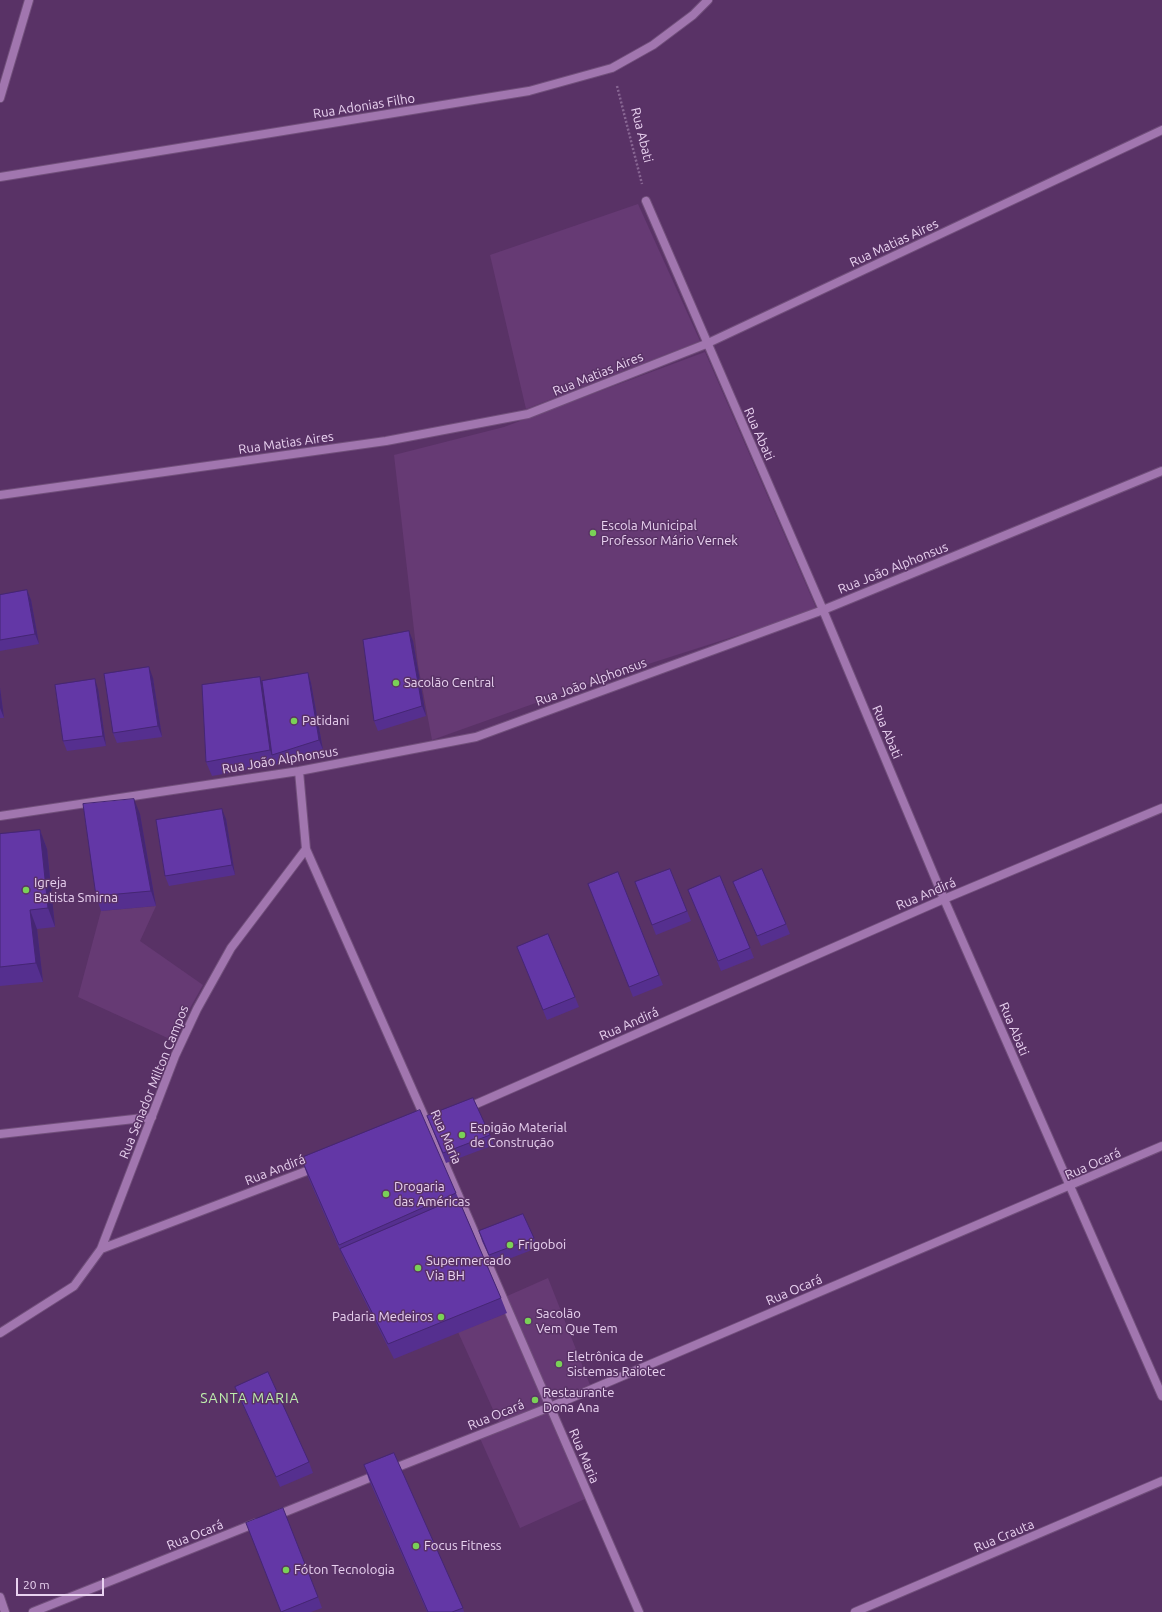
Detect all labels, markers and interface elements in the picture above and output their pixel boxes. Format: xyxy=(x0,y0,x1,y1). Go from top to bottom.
street label: Rua Adonias Filho xyxy=(312,90,416,122)
street label: Rua Abati xyxy=(628,106,656,164)
street label: Rua Matias Aires xyxy=(847,216,941,270)
street label: Rua Matias Aires xyxy=(551,349,645,399)
street label: Rua Abati xyxy=(740,405,778,463)
street label: Rua Matias Aires xyxy=(237,429,335,457)
place label: Escola Municipal Professor Mário Vernek xyxy=(601,518,738,549)
marker: Escola Municipal Professor Mário Vernek xyxy=(588,528,598,538)
street label: Rua João Alphonsus xyxy=(836,539,950,597)
street label: Rua João Alphonsus xyxy=(533,655,649,709)
place label: Sacolão Central xyxy=(404,675,494,691)
marker: Sacolão Central xyxy=(391,678,401,688)
street label: Rua Abati xyxy=(869,703,905,761)
place label: Patidani xyxy=(302,713,349,729)
marker: Patidani xyxy=(289,716,299,726)
street label: Rua João Alphonsus xyxy=(221,743,339,777)
street label: Rua Andirá xyxy=(894,874,958,914)
place label: Igreja Batista Smirna xyxy=(34,875,118,906)
marker: Igreja Batista Smirna xyxy=(21,885,31,895)
street label: Rua Abati xyxy=(996,1000,1032,1058)
street label: Rua Senador Milton Campos xyxy=(116,1003,192,1161)
street label: Rua Andirá xyxy=(597,1004,661,1044)
street label: Rua Maria xyxy=(427,1107,465,1167)
place label: Espigão Material de Construção xyxy=(470,1120,567,1151)
marker: Espigão Material de Construção xyxy=(457,1130,467,1140)
street label: Rua Ocará xyxy=(1063,1145,1123,1183)
street label: Rua Andirá xyxy=(243,1151,307,1189)
place label: Drogaria das Américas xyxy=(394,1179,470,1210)
marker: Drogaria das Américas xyxy=(381,1189,391,1199)
place label: Frigoboi xyxy=(518,1237,566,1253)
marker: Frigoboi xyxy=(505,1240,515,1250)
place label: Supermercado Via BH xyxy=(426,1253,511,1284)
marker: Supermercado Via BH xyxy=(413,1263,423,1273)
street label: Rua Ocará xyxy=(764,1271,824,1309)
place label: Sacolão Vem Que Tem xyxy=(536,1306,618,1337)
place label: Padaria Medeiros xyxy=(332,1309,433,1325)
marker: Padaria Medeiros xyxy=(436,1312,446,1322)
marker: Sacolão Vem Que Tem xyxy=(523,1316,533,1326)
place label: Eletrônica de Sistemas Raiotec xyxy=(567,1349,665,1380)
marker: Eletrônica de Sistemas Raiotec xyxy=(554,1359,564,1369)
place label: Restaurante Dona Ana xyxy=(543,1385,614,1416)
district label: SANTA MARIA xyxy=(200,1390,300,1406)
marker: Restaurante Dona Ana xyxy=(530,1395,540,1405)
street label: Rua Ocará xyxy=(465,1397,527,1433)
street label: Rua Maria xyxy=(566,1426,602,1486)
street label: Rua Crauta xyxy=(972,1516,1036,1556)
street label: Rua Ocará xyxy=(164,1517,226,1553)
place label: Focus Fitness xyxy=(424,1538,502,1554)
marker: Focus Fitness xyxy=(411,1541,421,1551)
place label: Fóton Tecnologia xyxy=(294,1562,395,1578)
marker: Fóton Tecnologia xyxy=(281,1565,291,1575)
scale bar xyxy=(18,1570,106,1596)
text: 20 m xyxy=(23,1578,50,1591)

